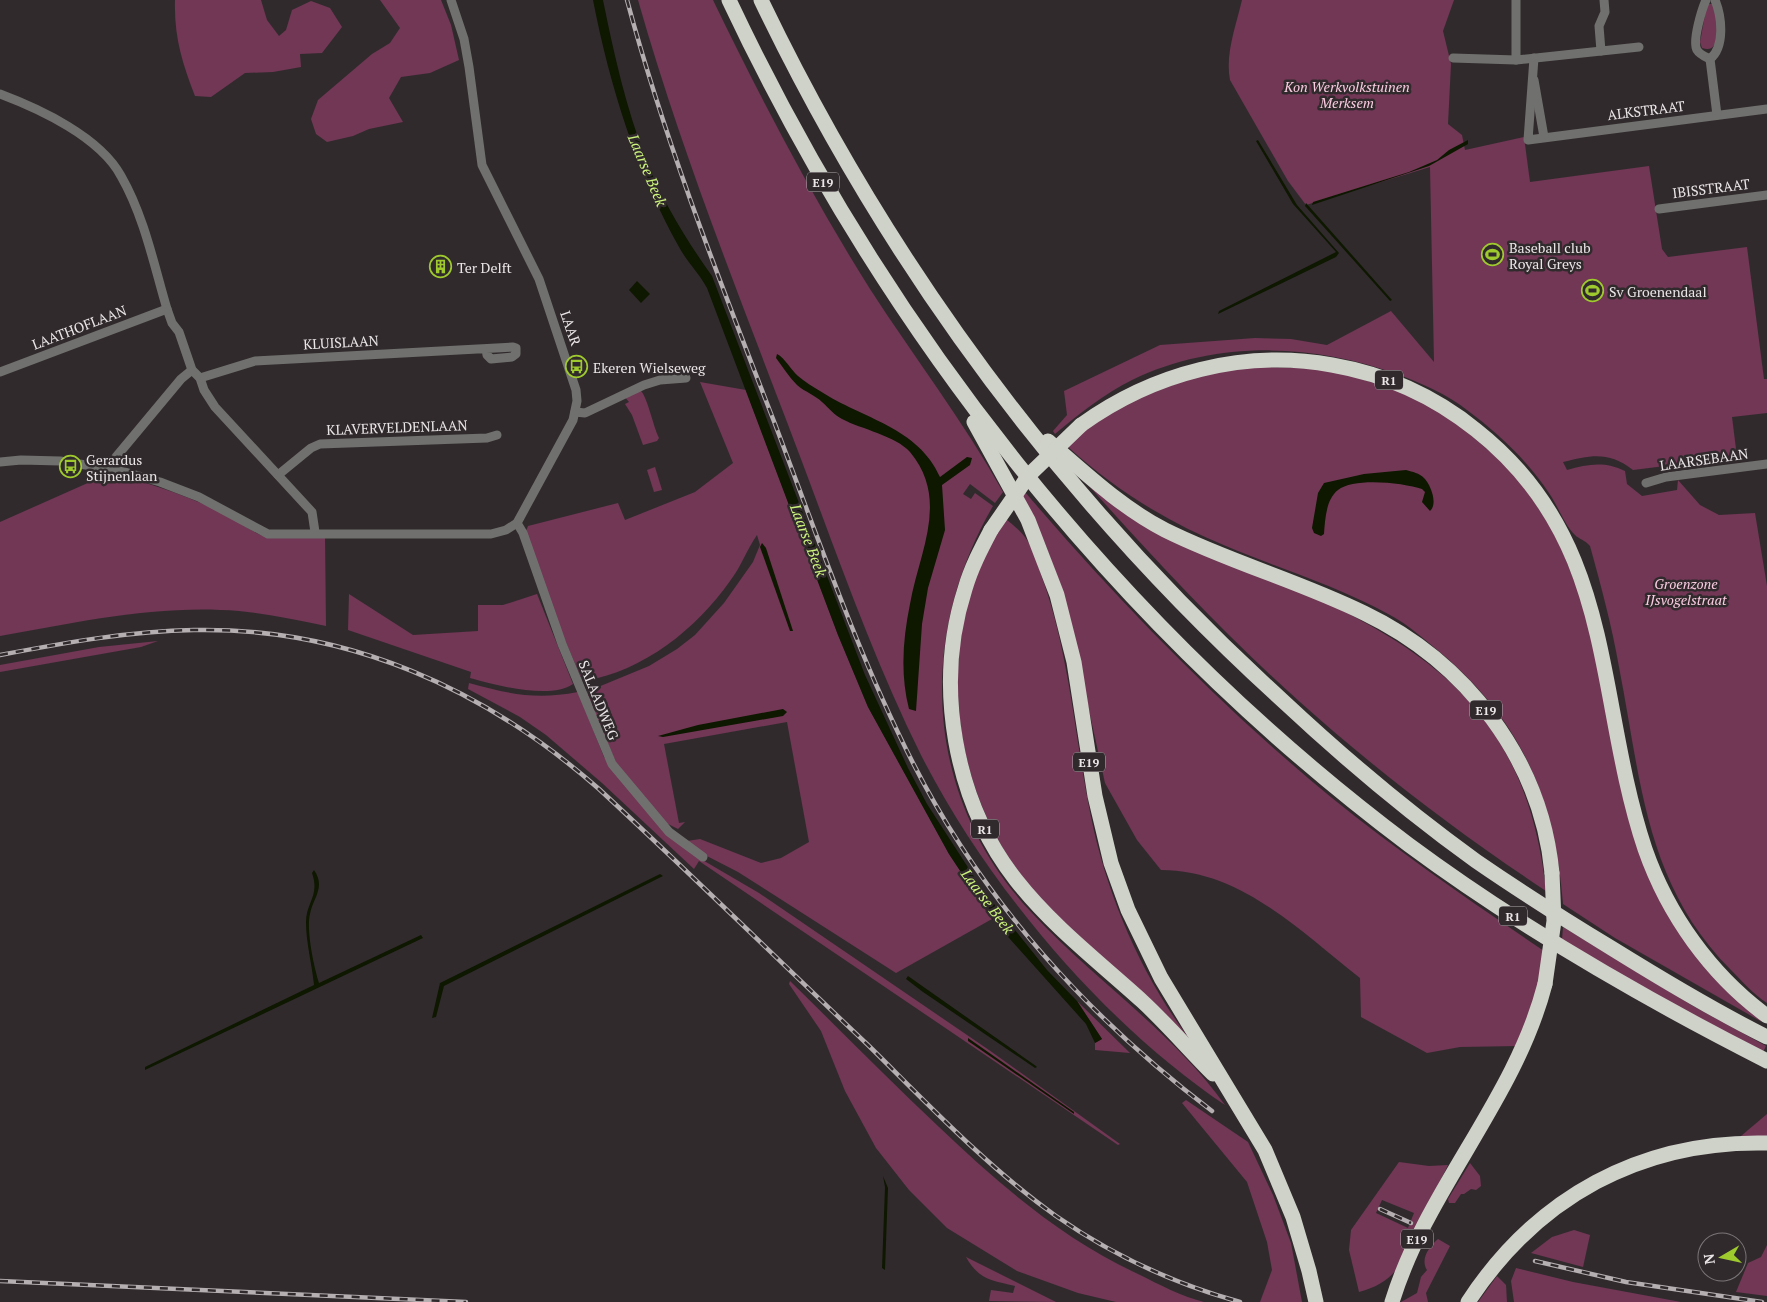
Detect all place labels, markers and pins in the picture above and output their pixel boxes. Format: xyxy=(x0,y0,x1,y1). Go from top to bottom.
place label: Baseball club Royal Greys xyxy=(1509,238,1591,273)
sports icon: Baseball club Royal Greys xyxy=(1481,243,1505,267)
building icon: Ter Delft xyxy=(429,255,453,279)
place label: Ter Delft xyxy=(457,258,512,277)
sports icon: Sv Groenendaal xyxy=(1581,279,1605,303)
place label: Sv Groenendaal xyxy=(1609,282,1707,301)
bus stop icon: Ekeren Wielseweg xyxy=(565,355,589,379)
place label: Ekeren Wielseweg xyxy=(593,358,706,377)
place label: Gerardus Stijnenlaan xyxy=(86,450,158,485)
bus stop icon: Gerardus Stijnenlaan xyxy=(58,455,82,479)

